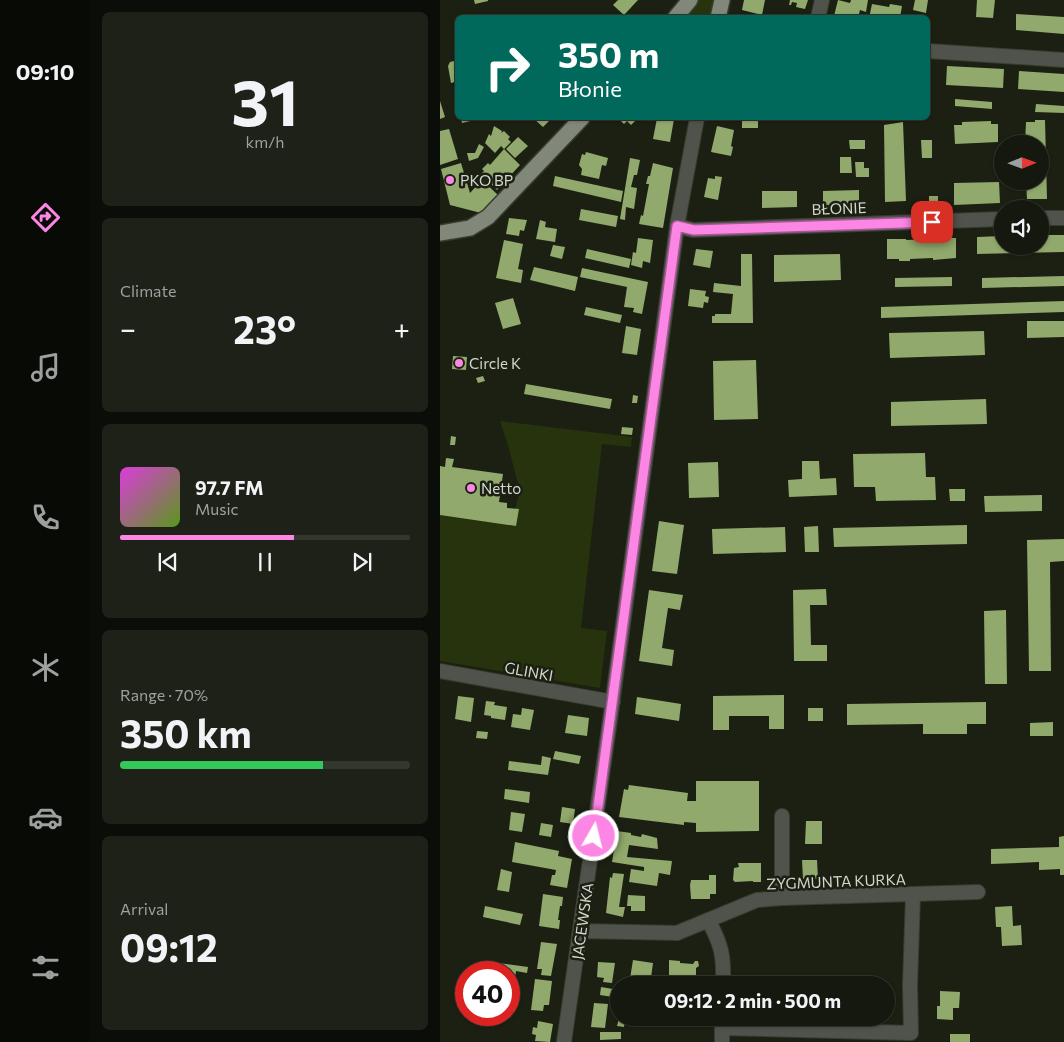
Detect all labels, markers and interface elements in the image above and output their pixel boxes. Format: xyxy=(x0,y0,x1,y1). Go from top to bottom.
text: 350 m xyxy=(558,32,659,75)
icon: right xyxy=(475,35,540,100)
text: 09:10 xyxy=(16,58,74,85)
text: 31 xyxy=(231,60,299,139)
text: Błonie xyxy=(558,75,622,102)
text: km/h xyxy=(246,132,284,151)
north arrow xyxy=(994,135,1049,190)
map controls xyxy=(994,135,1049,255)
place label: PKO BP xyxy=(460,171,513,189)
marker: PKO BP xyxy=(444,174,456,186)
street label: BŁONIE xyxy=(811,198,867,218)
icon: directions xyxy=(28,200,63,235)
button: sound xyxy=(994,200,1049,255)
pin xyxy=(911,201,953,243)
icon: arrive xyxy=(918,208,946,236)
text: Climate xyxy=(120,281,176,300)
text: 23° xyxy=(233,305,296,352)
text: − xyxy=(120,311,136,345)
text: + xyxy=(394,311,410,345)
icon: music xyxy=(28,350,63,385)
place label: Circle K xyxy=(469,354,521,372)
marker: Circle K xyxy=(453,357,465,369)
text: 97.7 FM xyxy=(195,476,264,499)
place label: Netto xyxy=(481,479,521,497)
marker: Netto xyxy=(465,482,477,494)
text: Music xyxy=(195,499,239,518)
icon: phone xyxy=(28,500,63,535)
icon: previous xyxy=(154,548,182,576)
icon: pause xyxy=(251,548,279,576)
icon: next xyxy=(348,548,376,576)
icon: climate xyxy=(28,650,63,685)
street label: GLINKI xyxy=(503,658,555,684)
text: Range · 70% xyxy=(120,685,208,704)
text: 350 km xyxy=(120,709,252,756)
icon: car xyxy=(28,800,63,835)
position arrow xyxy=(567,809,619,861)
street label: ZYGMUNTA KURKA xyxy=(766,870,906,892)
street label: JACEWSKA xyxy=(568,881,596,961)
text: Arrival xyxy=(120,899,168,918)
text: 09:12 xyxy=(120,923,218,970)
icon: filters xyxy=(28,950,63,985)
speed limit sign: 40 xyxy=(455,961,520,1026)
text: 09:12 · 2 min · 500 m xyxy=(664,989,841,1012)

